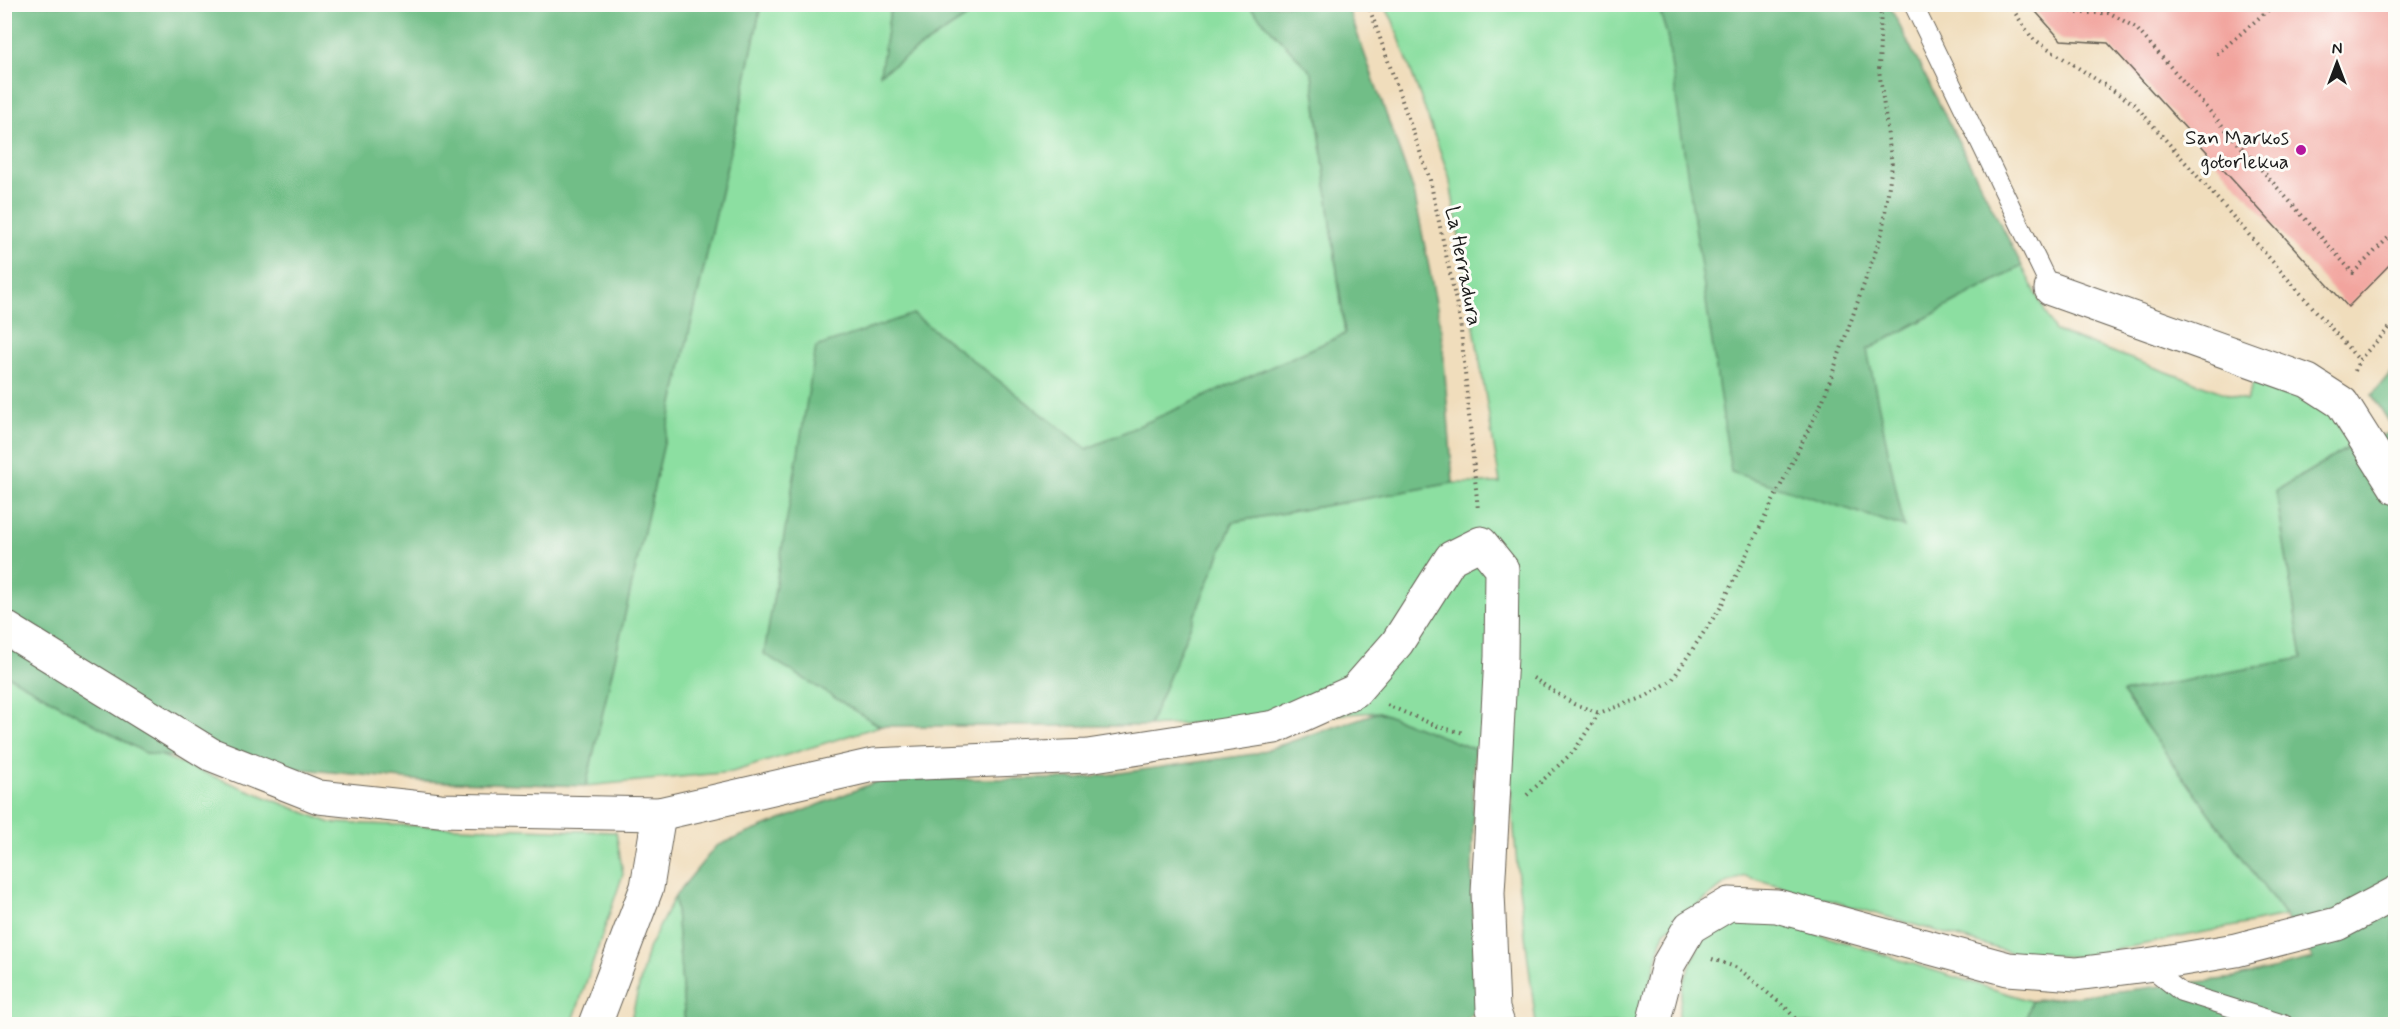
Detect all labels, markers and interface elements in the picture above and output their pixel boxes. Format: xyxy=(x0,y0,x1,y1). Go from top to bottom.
north arrow xyxy=(2307,33,2367,93)
text: N xyxy=(2332,39,2342,60)
place label: San Markos gotorlekua xyxy=(2185,124,2289,176)
marker: San Markos gotorlekua xyxy=(2294,143,2308,157)
street label: La Herradura xyxy=(1438,204,1488,328)

